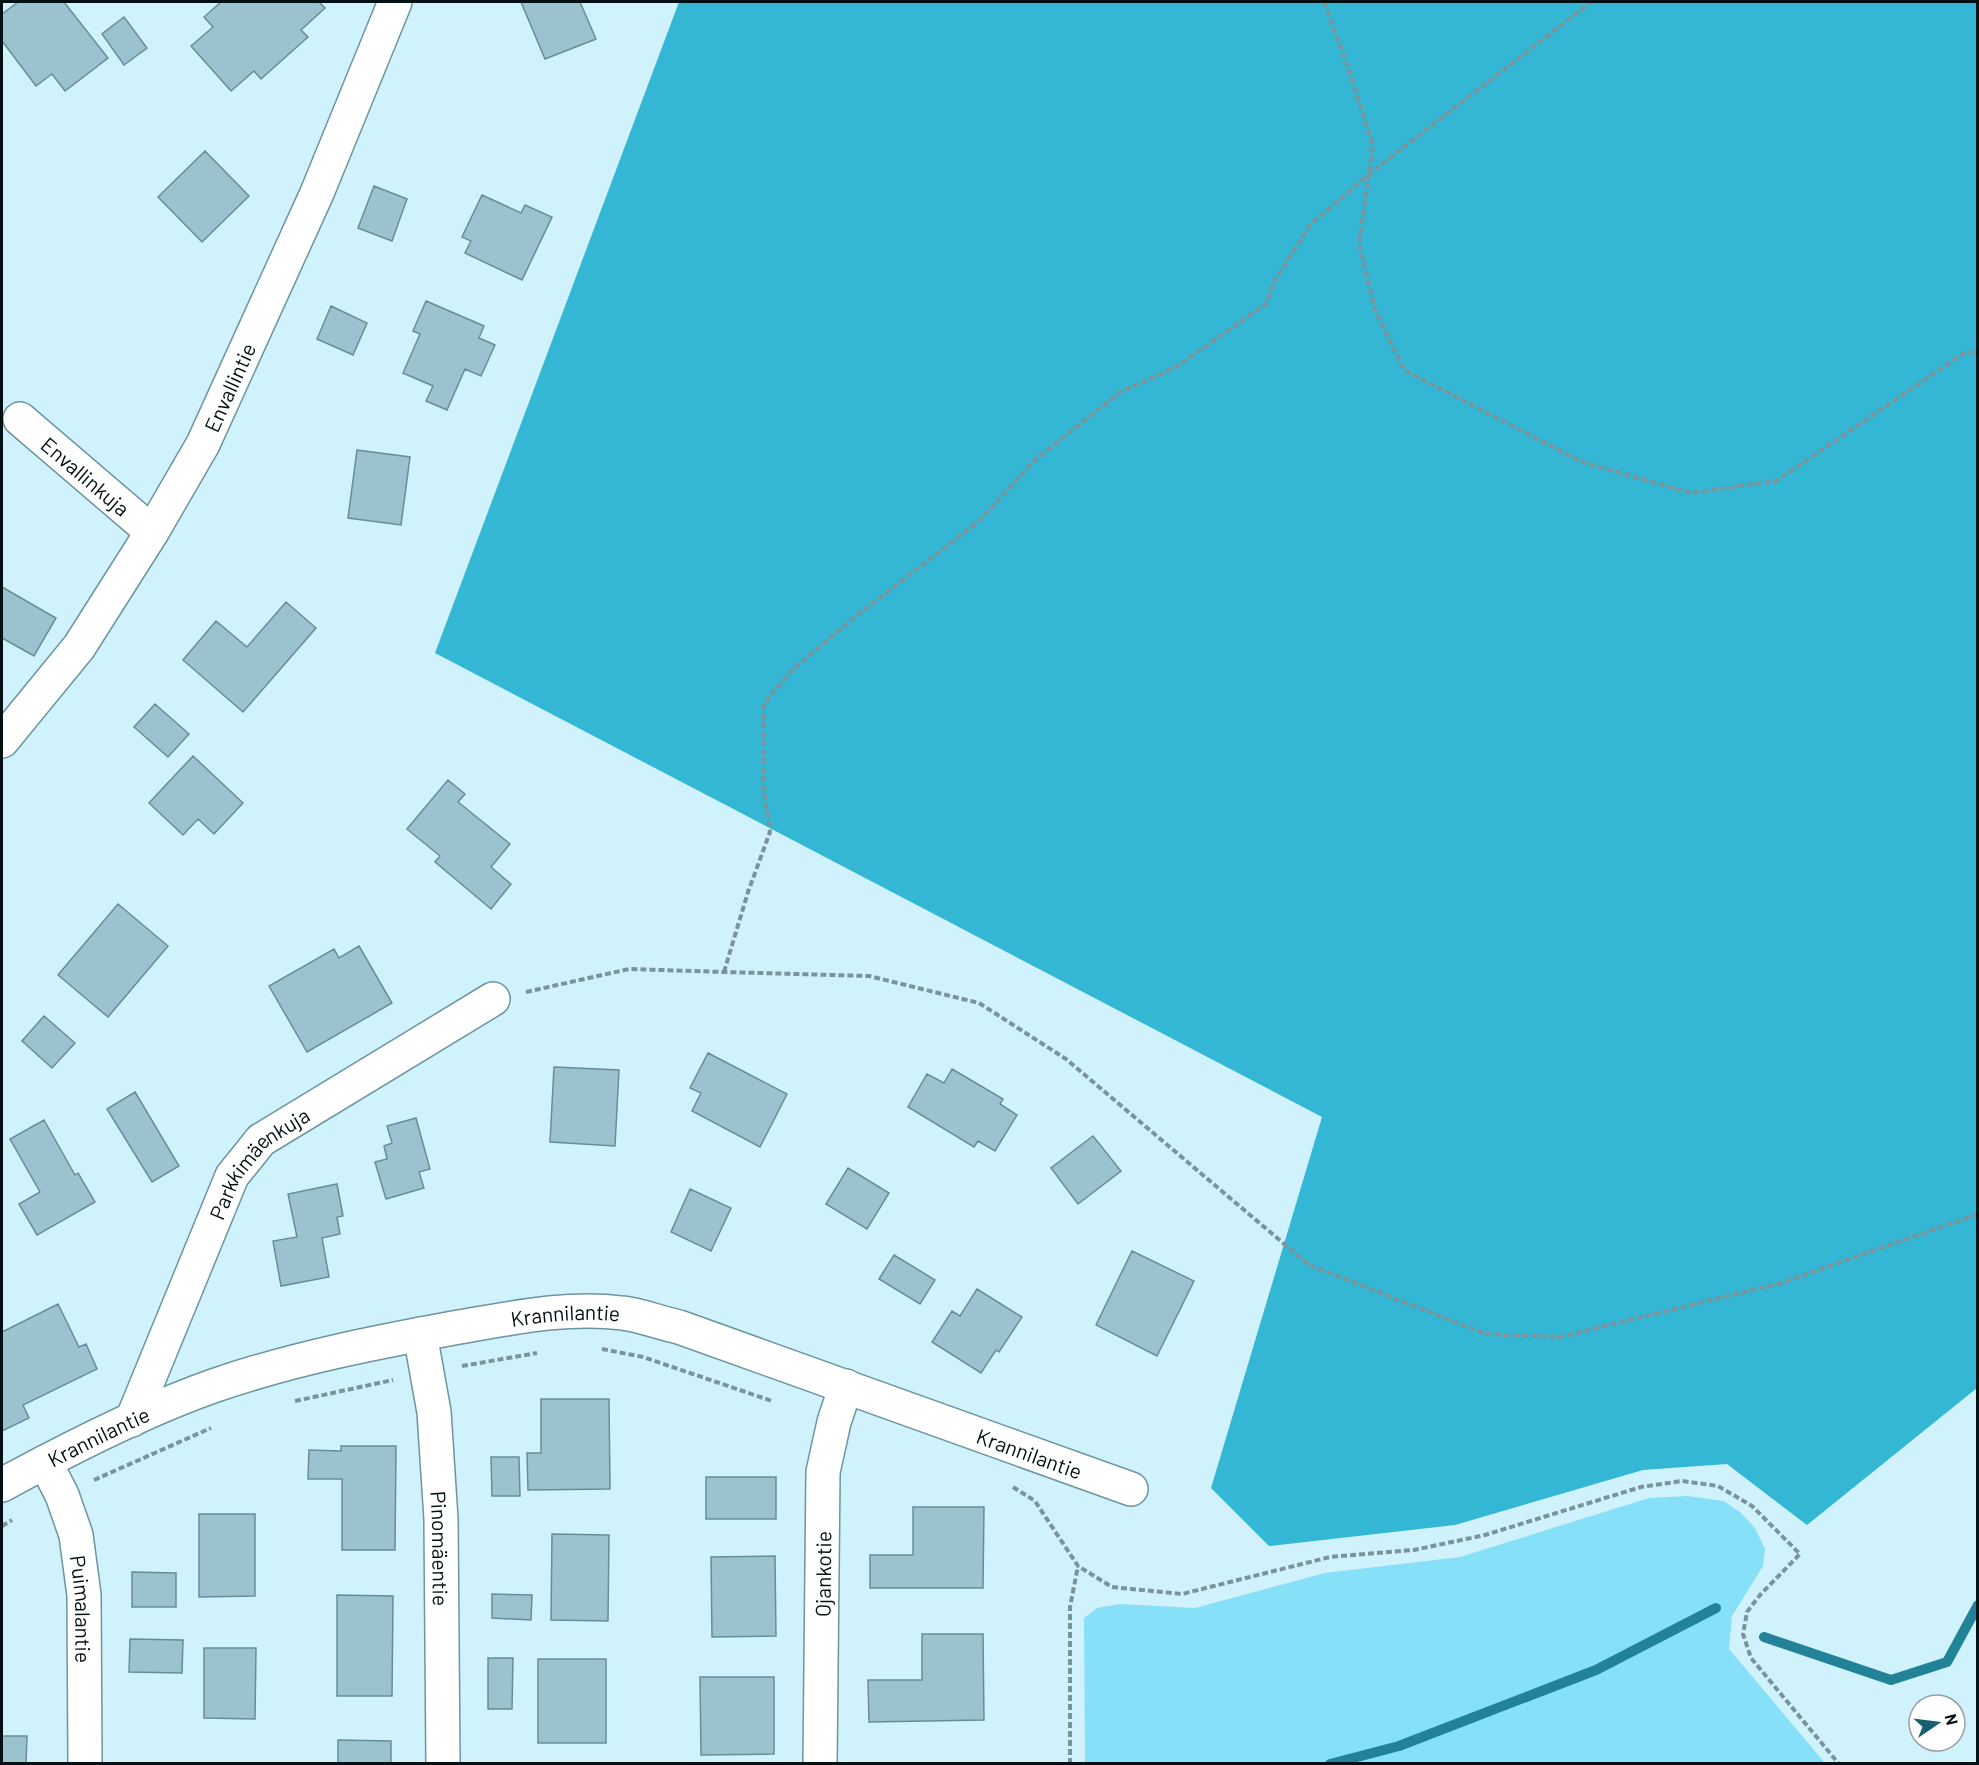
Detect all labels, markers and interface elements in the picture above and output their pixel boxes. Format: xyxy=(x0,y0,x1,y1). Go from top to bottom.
street label: Envallintie xyxy=(198,339,260,435)
street label: Envallinkuja xyxy=(37,431,135,520)
street label: Parkkimäenkuja xyxy=(203,1101,313,1223)
street label: Krannilantie xyxy=(509,1298,622,1331)
street label: Krannilantie xyxy=(43,1401,153,1471)
street label: Krannilantie xyxy=(973,1422,1086,1483)
street label: Pinomäentie xyxy=(427,1490,454,1606)
street label: Ojankotie xyxy=(809,1531,835,1617)
street label: Puimalantie xyxy=(66,1554,97,1663)
north arrow xyxy=(1907,1693,1967,1753)
text: N xyxy=(1942,1712,1963,1727)

